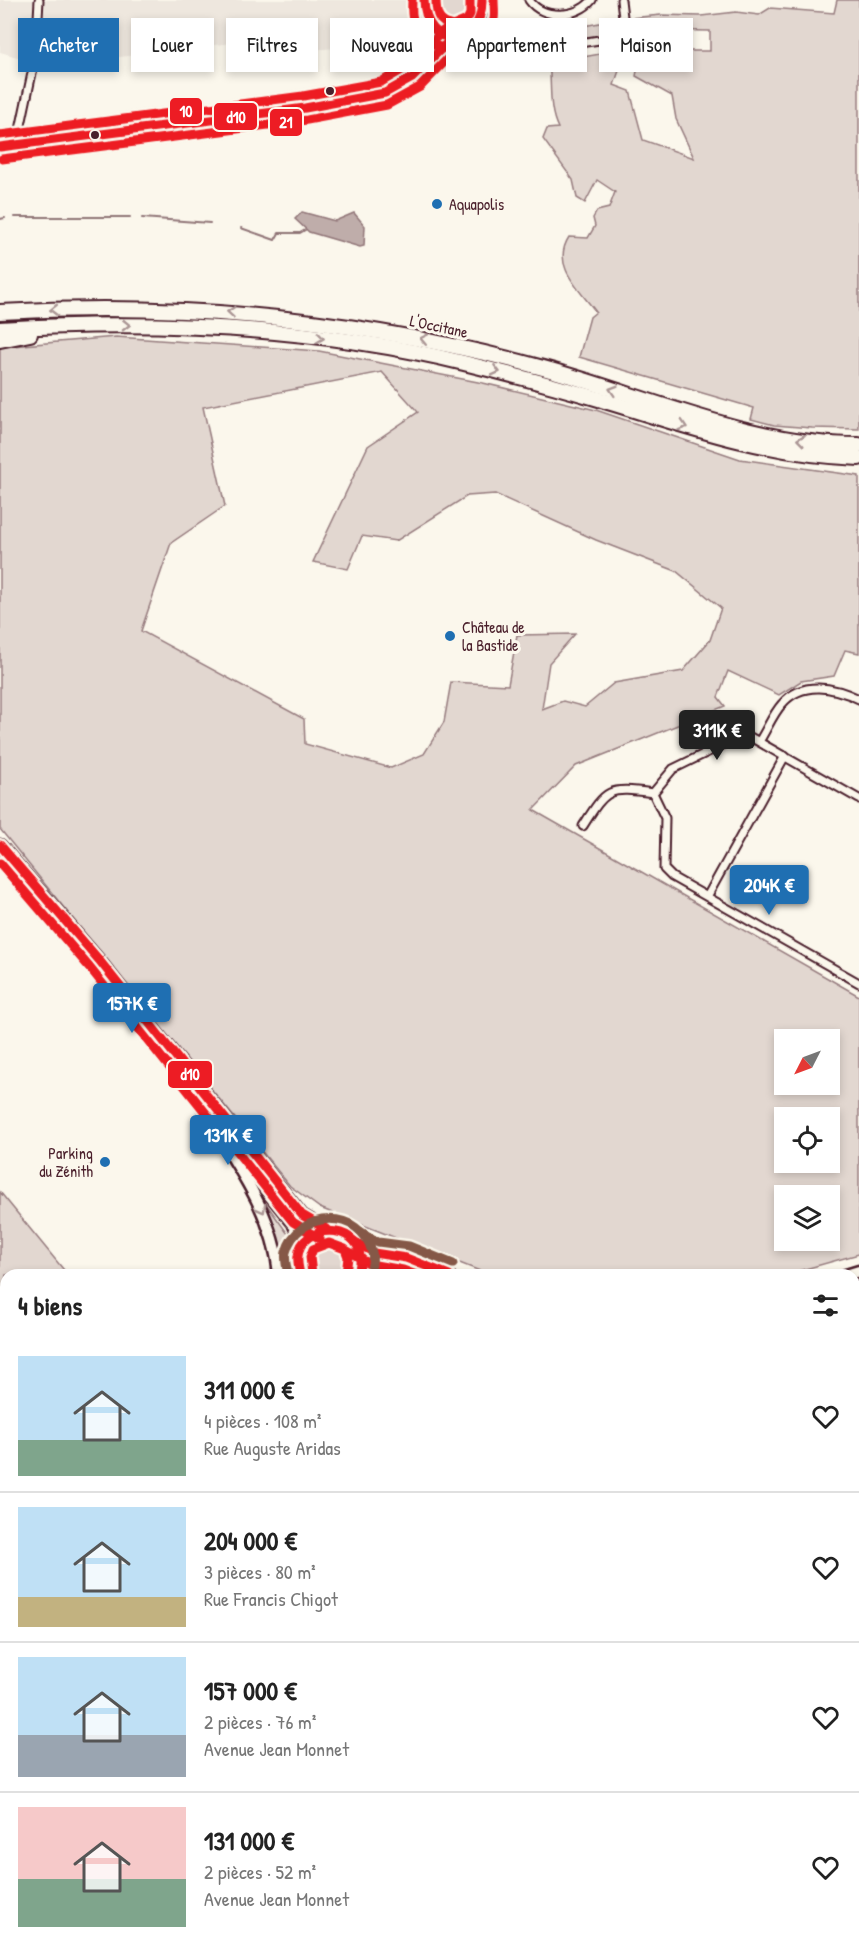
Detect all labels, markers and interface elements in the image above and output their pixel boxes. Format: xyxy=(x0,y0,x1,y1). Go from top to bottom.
chip: Acheter xyxy=(18,18,119,72)
chip: Louer xyxy=(131,18,214,72)
chip: Filtres xyxy=(226,18,318,72)
chip: Nouveau xyxy=(330,18,434,72)
chip: Appartement xyxy=(446,18,587,72)
chip: Maison xyxy=(599,18,693,72)
unlabelled marker xyxy=(324,85,336,97)
line badge: 10 xyxy=(169,97,203,125)
text: 10 xyxy=(180,100,192,122)
line badge: d10 xyxy=(213,102,258,131)
text: d10 xyxy=(226,106,246,128)
line badge: 21 xyxy=(269,108,303,137)
text: 21 xyxy=(279,111,293,133)
unlabelled marker xyxy=(89,129,101,141)
place label: Aquapolis xyxy=(449,193,504,215)
marker: Aquapolis xyxy=(430,197,444,211)
one-way arrow xyxy=(50,304,59,316)
one-way arrow xyxy=(227,306,236,319)
street label: L'Occitane xyxy=(408,309,471,343)
one-way arrow xyxy=(121,319,130,331)
one-way arrow xyxy=(316,332,325,344)
one-way arrow xyxy=(420,334,430,347)
one-way arrow xyxy=(491,363,501,376)
one-way arrow xyxy=(608,384,619,397)
one-way arrow xyxy=(677,419,688,431)
one-way arrow xyxy=(796,435,805,447)
place label: Château de la Bastide xyxy=(462,616,525,656)
marker: Château de la Bastide xyxy=(443,629,457,643)
pin: 311K € xyxy=(668,710,766,761)
text: 311K € xyxy=(693,716,741,743)
pin: 204K € xyxy=(720,865,818,916)
text: 204K € xyxy=(744,871,794,898)
pin: 157K € xyxy=(83,983,181,1034)
text: 157K € xyxy=(107,989,157,1016)
north arrow xyxy=(774,1029,840,1095)
map controls xyxy=(774,1029,840,1251)
line badge: d10 xyxy=(167,1060,213,1089)
text: d10 xyxy=(180,1063,200,1085)
button: locate xyxy=(774,1107,840,1173)
pin: 131K € xyxy=(179,1115,277,1166)
text: 131K € xyxy=(204,1121,252,1148)
place label: Parking du Zénith xyxy=(39,1142,93,1182)
marker: Parking du Zénith xyxy=(98,1155,112,1169)
button: layers xyxy=(774,1185,840,1251)
one-way arrow xyxy=(255,1203,267,1214)
text: 4 biens xyxy=(18,1288,82,1323)
icon: filters xyxy=(809,1289,842,1322)
text: 311 000 € xyxy=(204,1372,294,1407)
icon: home xyxy=(66,1380,138,1452)
icon: heart xyxy=(809,1400,842,1433)
text: 4 pièces · 108 m² xyxy=(204,1407,321,1434)
text: Rue Auguste Aridas xyxy=(204,1434,341,1461)
text: 204 000 € xyxy=(204,1523,297,1558)
icon: home xyxy=(66,1531,138,1603)
icon: heart xyxy=(809,1551,842,1584)
text: 3 pièces · 80 m² xyxy=(204,1558,316,1585)
text: Rue Francis Chigot xyxy=(204,1585,338,1612)
text: 157 000 € xyxy=(204,1673,297,1708)
icon: home xyxy=(66,1681,138,1753)
icon: heart xyxy=(809,1701,842,1734)
text: 2 pièces · 76 m² xyxy=(204,1708,316,1735)
text: Avenue Jean Monnet xyxy=(204,1735,349,1762)
text: 131 000 € xyxy=(204,1823,294,1858)
icon: home xyxy=(66,1831,138,1903)
icon: heart xyxy=(809,1851,842,1884)
text: 2 pièces · 52 m² xyxy=(204,1858,316,1885)
text: Avenue Jean Monnet xyxy=(204,1885,349,1912)

